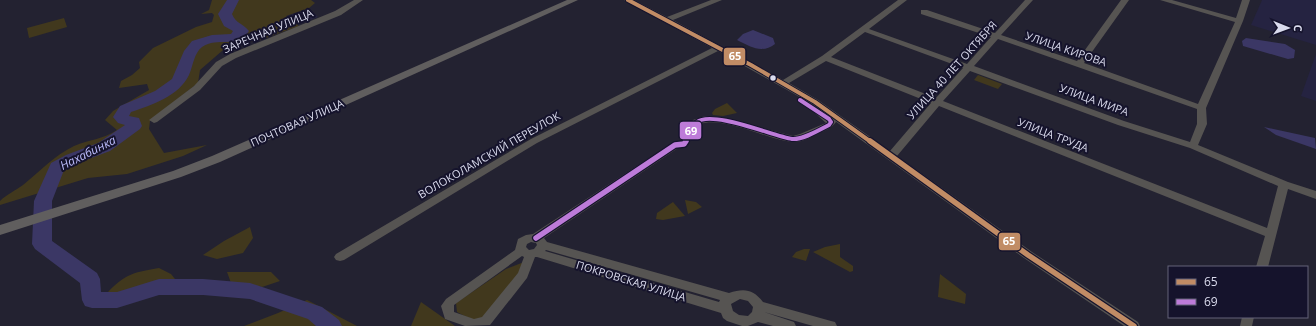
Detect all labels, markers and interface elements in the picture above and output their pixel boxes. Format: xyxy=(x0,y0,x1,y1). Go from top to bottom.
street label: ЗАРЕЧНАЯ УЛИЦА xyxy=(220,5,315,56)
north arrow xyxy=(1268,8,1308,48)
street label: УЛИЦА 40 ЛЕТ ОКТЯБРЯ xyxy=(903,17,1000,122)
text: С xyxy=(1291,25,1306,32)
street label: УЛИЦА КИРОВА xyxy=(1023,28,1109,69)
line badge: 65 xyxy=(723,47,746,66)
text: 65 xyxy=(729,48,741,63)
unlabelled marker xyxy=(768,73,778,83)
street label: УЛИЦА МИРА xyxy=(1057,80,1131,119)
street label: ПОЧТОВАЯ УЛИЦА xyxy=(248,95,346,150)
street label: ВОЛОКОЛАМСКИЙ ПЕРЕУЛОК xyxy=(415,108,563,201)
street label: УЛИЦА ТРУДА xyxy=(1016,114,1091,155)
line badge: 69 xyxy=(679,121,702,140)
text: 69 xyxy=(685,123,697,138)
water label: Нахабинка xyxy=(57,131,119,174)
line badge: 65 xyxy=(998,232,1021,251)
text: 65 xyxy=(1003,233,1015,248)
street label: ПОКРОВСКАЯ УЛИЦА xyxy=(574,257,688,304)
legend xyxy=(1168,266,1308,318)
text: 65 xyxy=(1204,273,1218,290)
text: 69 xyxy=(1204,293,1218,310)

